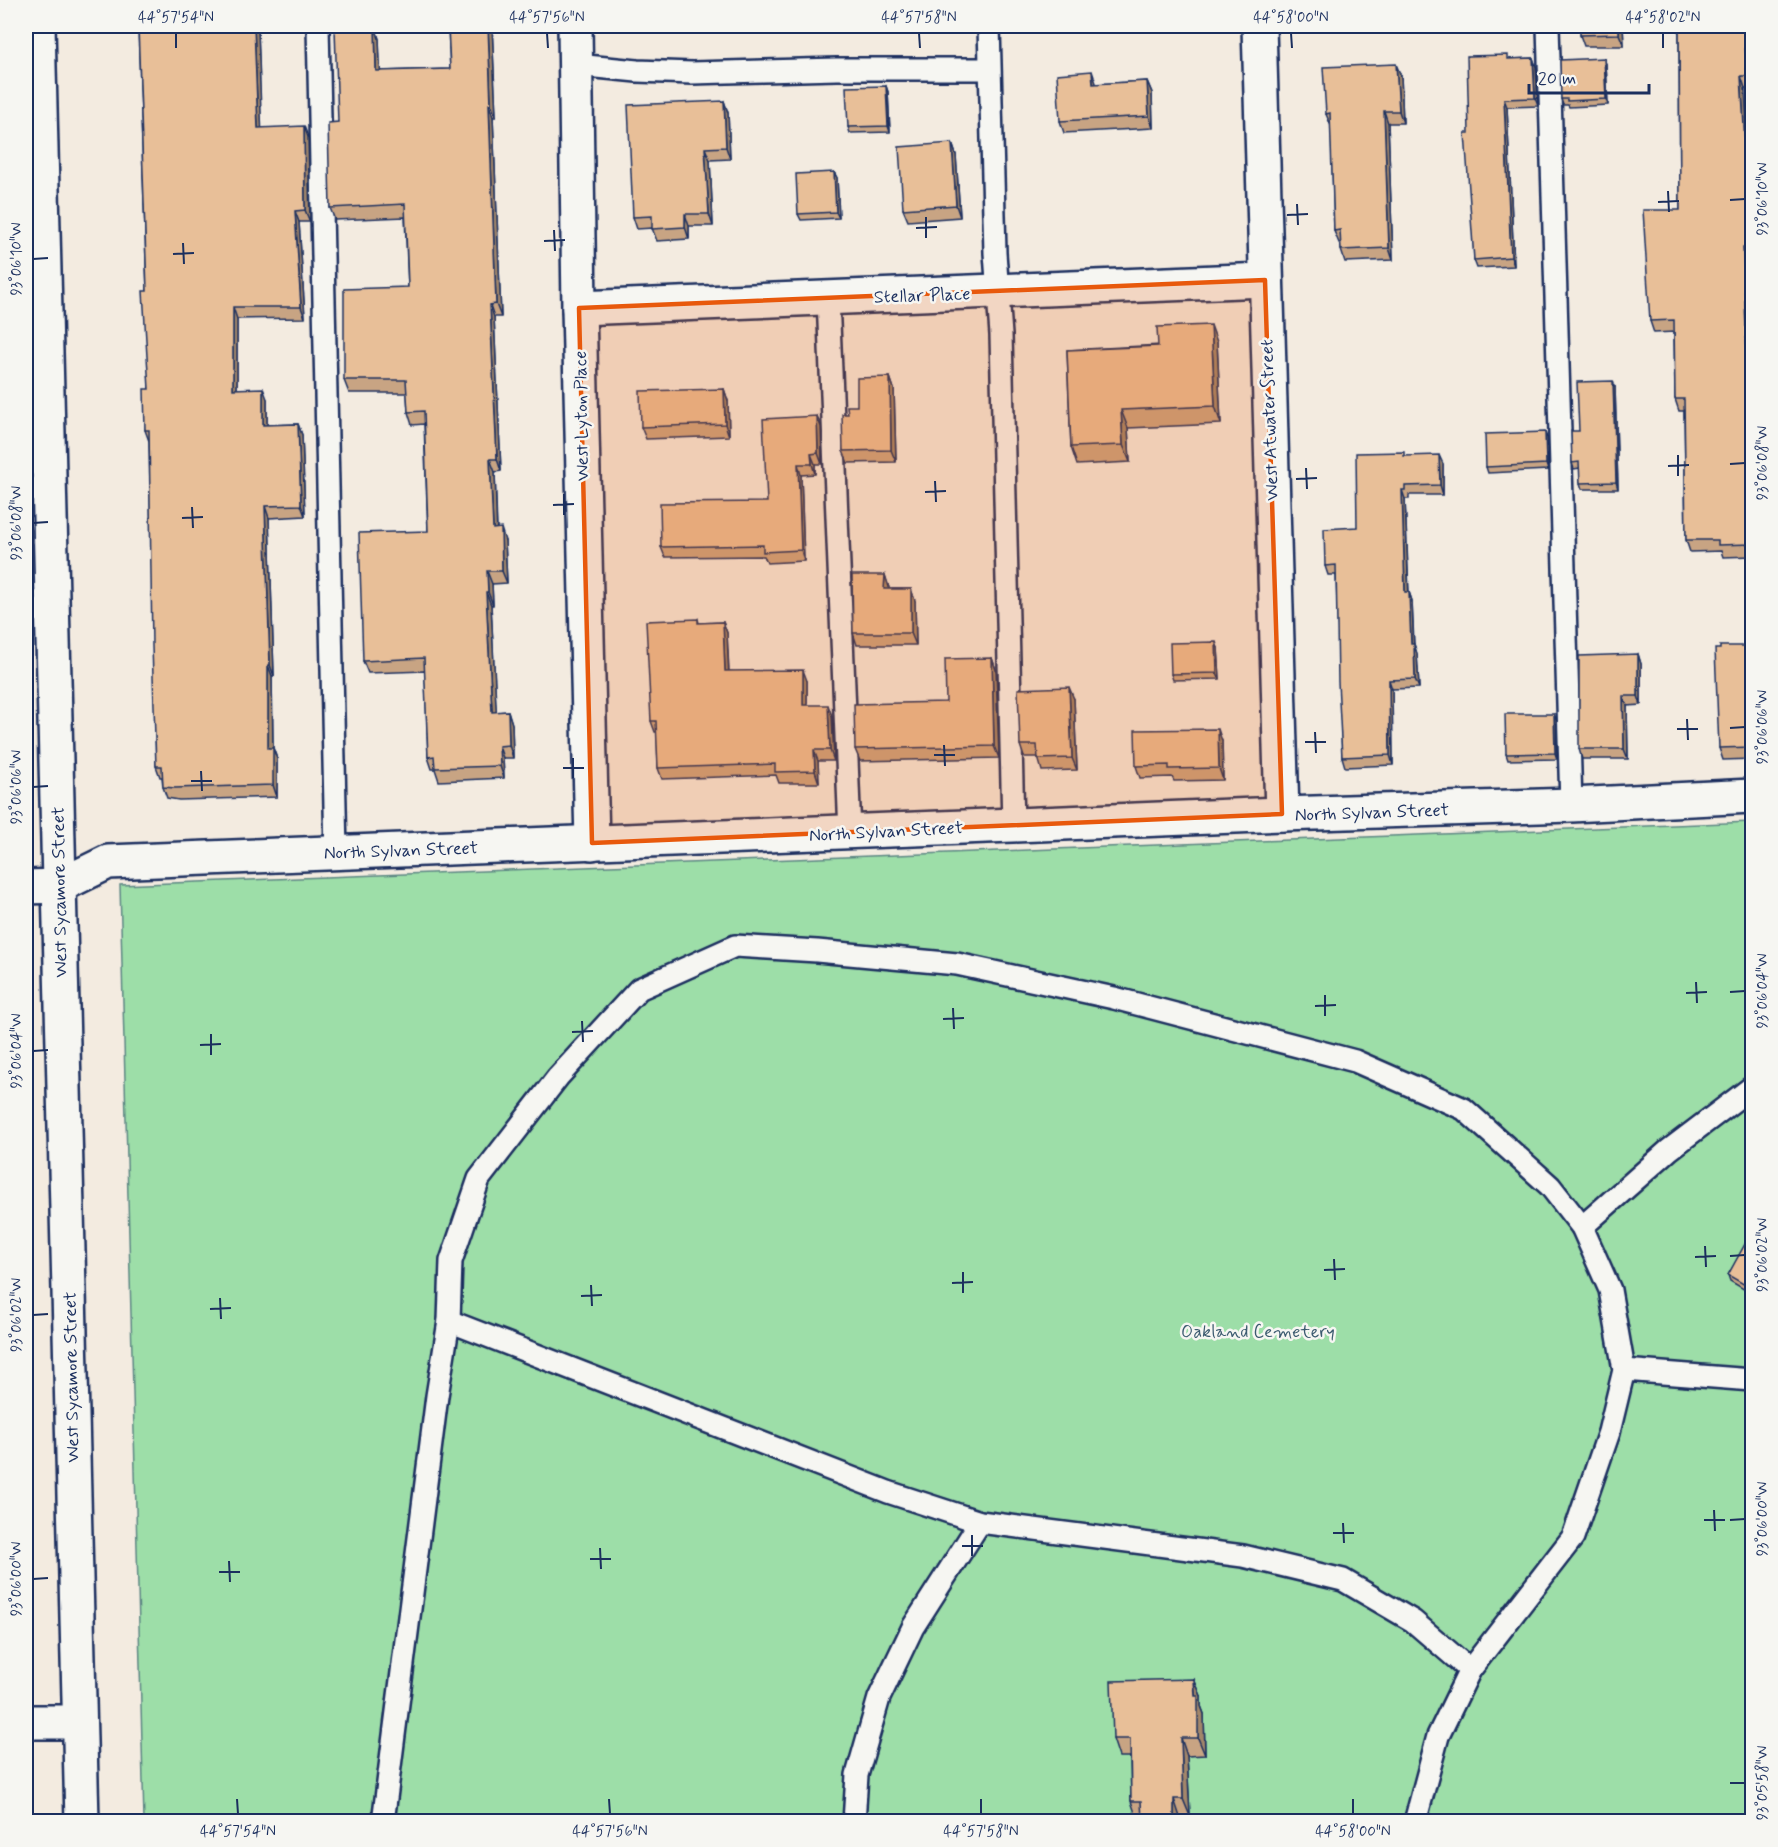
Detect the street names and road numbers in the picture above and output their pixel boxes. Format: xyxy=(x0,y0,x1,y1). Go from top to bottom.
street label: Stellar Place xyxy=(873,282,971,310)
street label: West Atwater Street xyxy=(1255,339,1285,501)
street label: West Lyton Place xyxy=(569,351,595,481)
street label: North Sylvan Street xyxy=(1294,798,1450,828)
street label: West Sycamore Street xyxy=(47,806,73,978)
street label: North Sylvan Street xyxy=(808,816,964,848)
street label: North Sylvan Street xyxy=(323,836,479,866)
street label: West Sycamore Street xyxy=(59,1291,85,1463)

